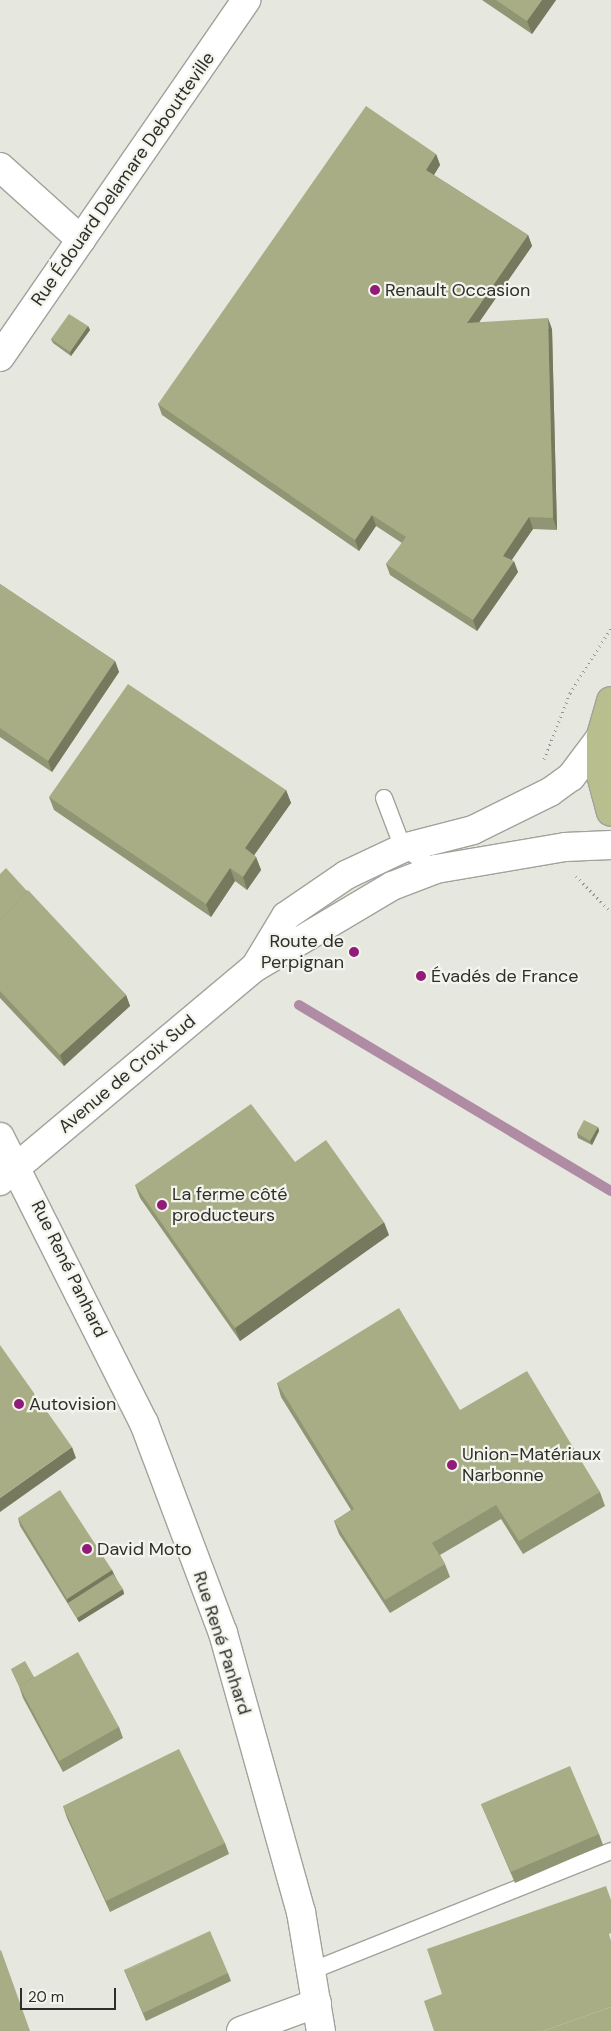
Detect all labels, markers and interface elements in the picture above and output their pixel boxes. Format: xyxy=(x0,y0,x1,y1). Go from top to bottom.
street label: Rue Édouard Delamare Deboutteville xyxy=(27,48,219,310)
place label: Renault Occasion xyxy=(385,279,530,301)
marker: Renault Occasion xyxy=(369,284,381,296)
place label: Route de Perpignan xyxy=(261,931,344,974)
marker: Route de Perpignan xyxy=(348,946,360,958)
place label: Évadés de France xyxy=(431,965,579,987)
marker: Évadés de France xyxy=(415,970,427,982)
street label: Avenue de Croix Sud xyxy=(54,1010,200,1138)
place label: La ferme côté producteurs xyxy=(172,1184,287,1226)
street label: Rue René Panhard xyxy=(26,1197,112,1341)
marker: La ferme côté producteurs xyxy=(156,1199,168,1211)
place label: Autovision xyxy=(29,1393,116,1415)
marker: Autovision xyxy=(13,1398,25,1410)
place label: Union-Matériaux Narbonne xyxy=(462,1444,601,1486)
marker: Union-Matériaux Narbonne xyxy=(446,1459,458,1471)
place label: David Moto xyxy=(97,1538,192,1560)
marker: David Moto xyxy=(81,1543,93,1555)
street label: Rue René Panhard xyxy=(189,1569,255,1717)
scale bar xyxy=(22,1978,119,2010)
text: 20 m xyxy=(28,1987,64,2007)

